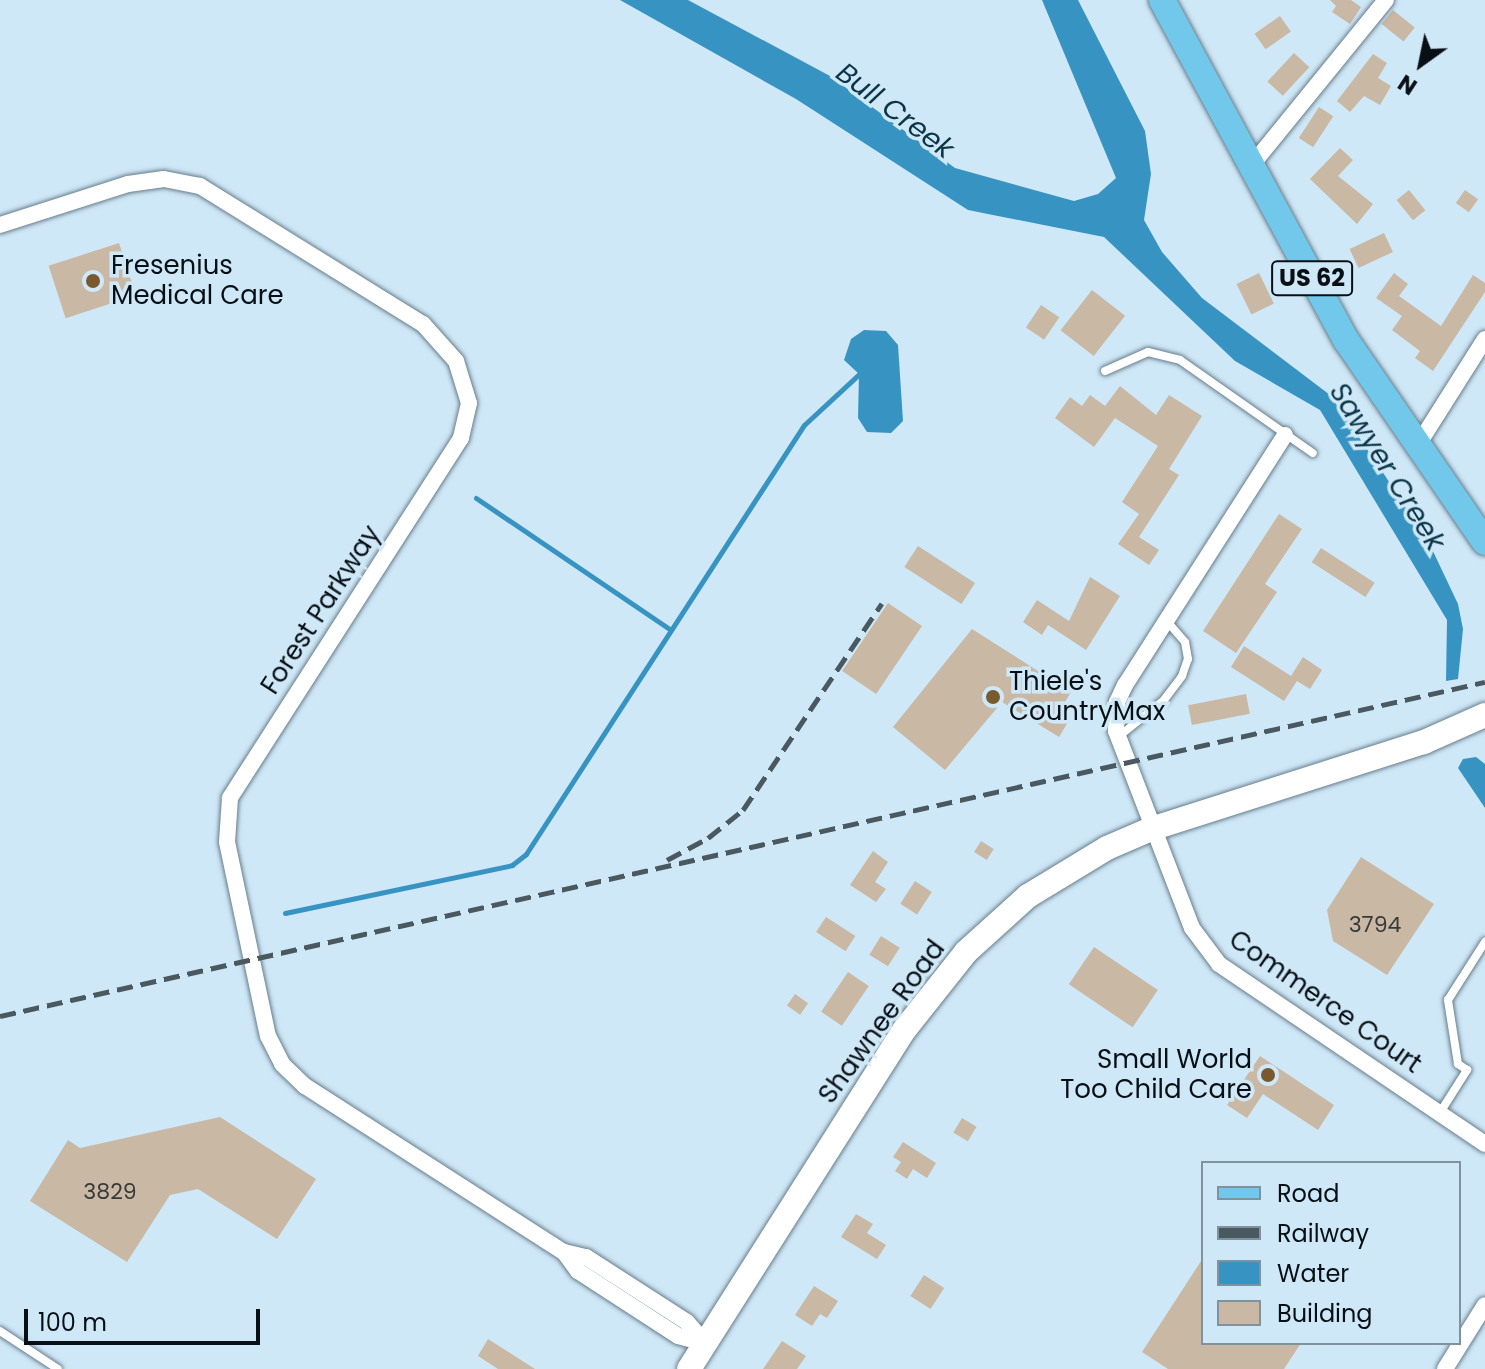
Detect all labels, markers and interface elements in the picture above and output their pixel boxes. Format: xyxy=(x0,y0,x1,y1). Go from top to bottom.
north arrow xyxy=(1381,24,1461,104)
water label: Bull Creek xyxy=(830,56,960,166)
text: N xyxy=(1392,67,1423,102)
place label: Fresenius Medical Care xyxy=(111,250,284,312)
road number: US 62 xyxy=(1270,258,1354,298)
marker: Fresenius Medical Care xyxy=(82,270,104,292)
water label: Sawyer Creek xyxy=(1322,377,1452,557)
street label: Forest Parkway xyxy=(255,520,387,700)
place label: Thiele's CountryMax xyxy=(1009,666,1165,728)
marker: Thiele's CountryMax xyxy=(984,688,1002,706)
house number: 3794 xyxy=(1349,912,1401,938)
street label: Commerce Court xyxy=(1223,924,1427,1080)
street label: Shawnee Road xyxy=(812,934,952,1110)
place label: Small World Too Child Care xyxy=(1060,1044,1252,1106)
marker: Small World Too Child Care xyxy=(1259,1066,1277,1084)
legend xyxy=(1201,1161,1461,1345)
text: Road xyxy=(1277,1177,1339,1210)
house number: 3829 xyxy=(83,1179,137,1205)
text: Railway xyxy=(1277,1217,1369,1250)
text: Water xyxy=(1277,1257,1349,1290)
scale bar xyxy=(28,1293,264,1343)
text: Building xyxy=(1277,1297,1373,1330)
text: 100 m xyxy=(38,1306,107,1339)

